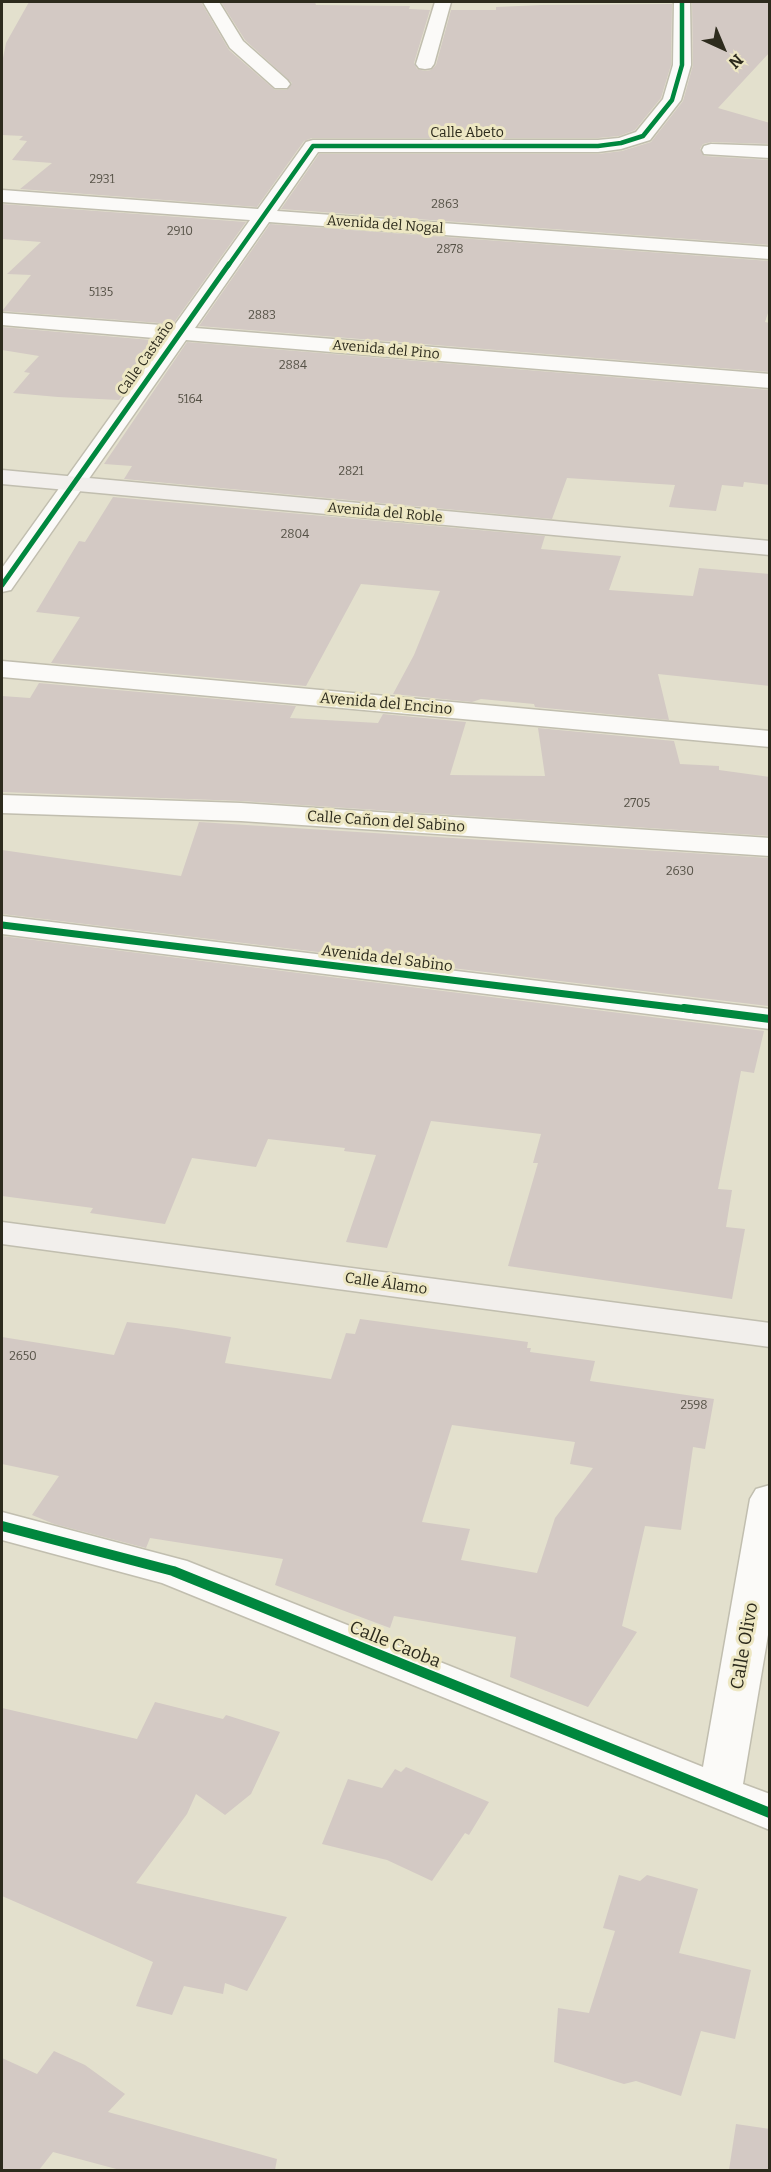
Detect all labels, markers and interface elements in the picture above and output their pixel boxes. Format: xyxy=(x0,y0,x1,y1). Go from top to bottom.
north arrow xyxy=(693,18,753,78)
text: N xyxy=(725,50,747,72)
street label: Calle Abeto xyxy=(430,125,504,141)
house number: 2931 xyxy=(89,173,115,187)
house number: 2863 xyxy=(431,198,459,212)
street label: Avenida del Nogal xyxy=(326,213,444,237)
house number: 2910 xyxy=(167,225,193,239)
house number: 2878 xyxy=(437,243,463,257)
house number: 5135 xyxy=(89,286,113,300)
house number: 2883 xyxy=(248,309,276,323)
street label: Calle Castaño xyxy=(114,317,178,399)
street label: Avenida del Pino xyxy=(332,337,440,363)
house number: 2884 xyxy=(279,359,307,373)
house number: 5164 xyxy=(177,393,203,407)
house number: 2821 xyxy=(338,465,364,479)
street label: Avenida del Roble xyxy=(327,500,443,526)
house number: 2804 xyxy=(281,528,309,542)
street label: Avenida del Encino xyxy=(319,689,453,719)
house number: 2705 xyxy=(624,797,650,811)
street label: Calle Cañon del Sabino xyxy=(306,808,466,836)
house number: 2630 xyxy=(666,865,694,879)
street label: Avenida del Sabino xyxy=(320,942,454,976)
street label: Calle Álamo xyxy=(344,1269,428,1299)
house number: 2650 xyxy=(9,1350,37,1364)
house number: 2598 xyxy=(680,1399,708,1413)
street label: Calle Olivo xyxy=(727,1601,763,1691)
street label: Calle Caoba xyxy=(346,1617,444,1673)

